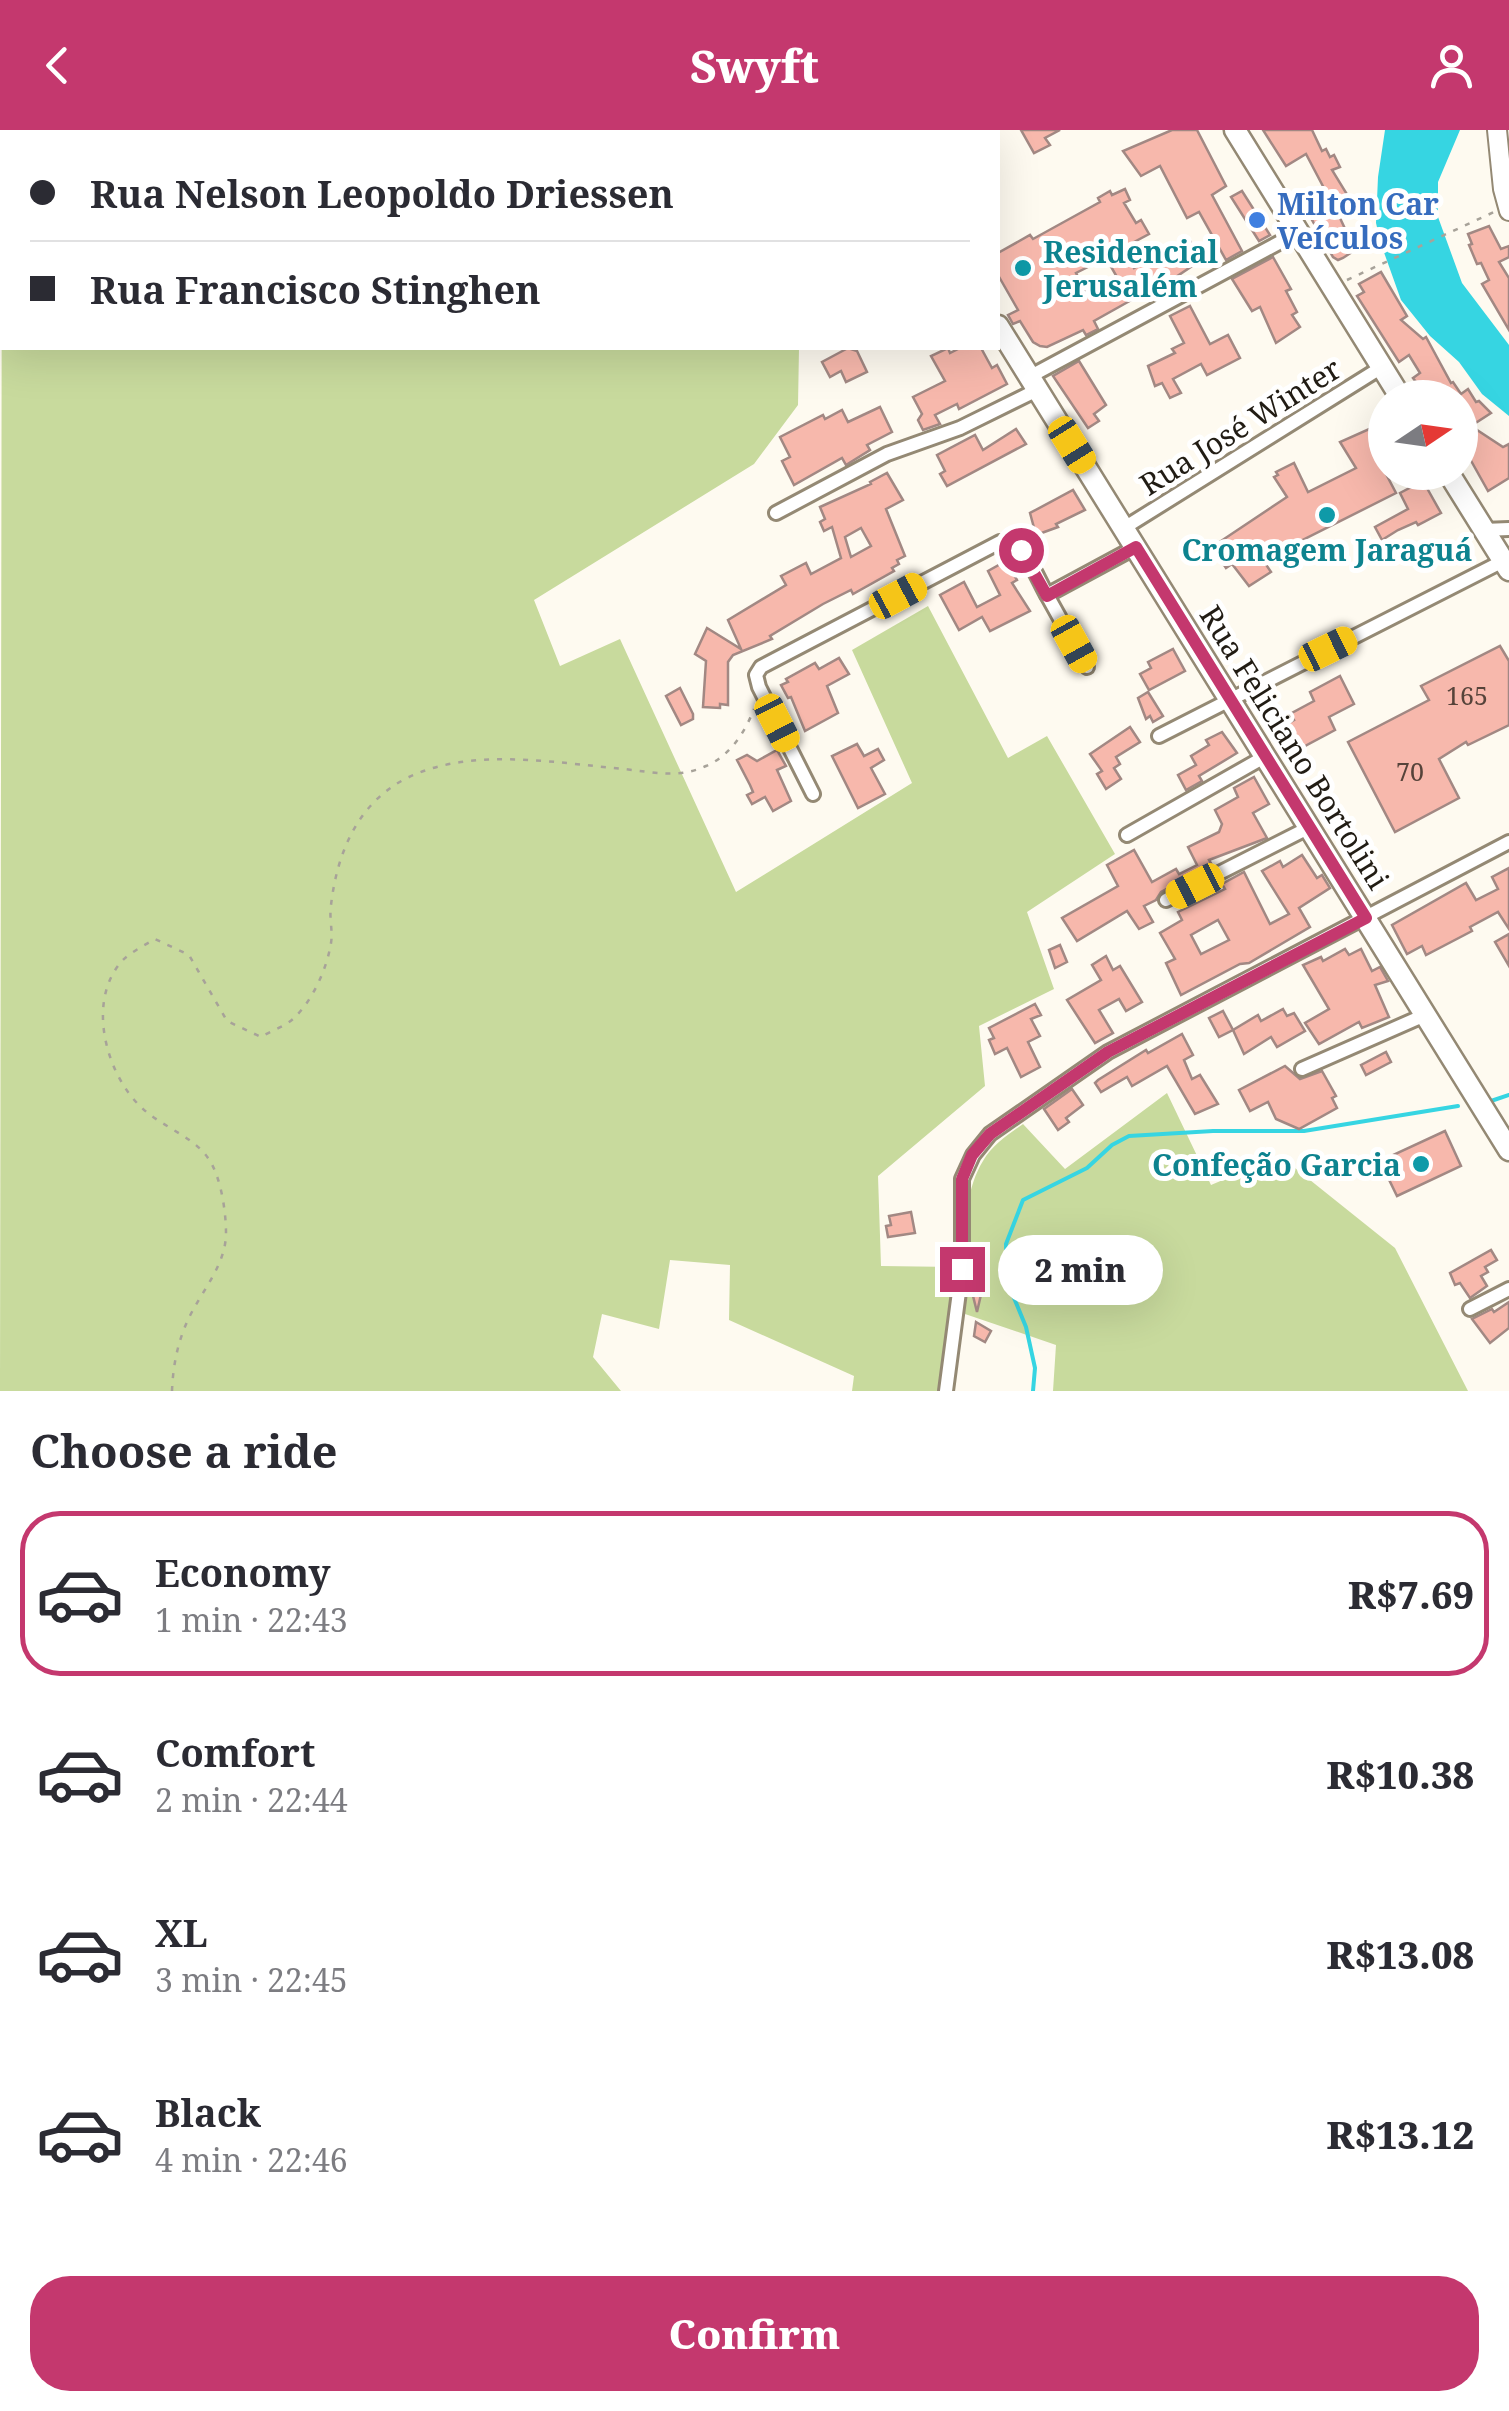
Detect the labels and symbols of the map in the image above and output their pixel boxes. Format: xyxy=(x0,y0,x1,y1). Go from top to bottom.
place label: Milton Car Veículos xyxy=(1277,183,1439,258)
marker: Milton Car Veículos xyxy=(1246,209,1268,231)
place label: Residencial Jerusalém xyxy=(1042,231,1219,306)
marker: Residencial Jerusalém xyxy=(1012,257,1034,279)
street label: Rua José Winter xyxy=(1132,348,1348,504)
north arrow xyxy=(1368,380,1478,490)
car xyxy=(1043,412,1101,478)
marker: Cromagem Jaraguá xyxy=(1316,504,1338,526)
route start xyxy=(999,528,1044,573)
place label: Cromagem Jaraguá xyxy=(1182,529,1472,570)
car xyxy=(864,569,932,623)
street label: Rua Feliciano Bortolini xyxy=(1191,597,1399,897)
car xyxy=(1046,610,1102,678)
car xyxy=(1294,622,1362,676)
house number: 165 xyxy=(1446,678,1488,712)
car xyxy=(750,689,804,757)
house number: 70 xyxy=(1396,754,1424,788)
car xyxy=(1161,859,1229,913)
place label: Confeção Garcia xyxy=(1152,1144,1401,1185)
marker: Confeção Garcia xyxy=(1410,1153,1432,1175)
callout: 2 min xyxy=(997,1234,1162,1304)
route end xyxy=(940,1247,985,1292)

